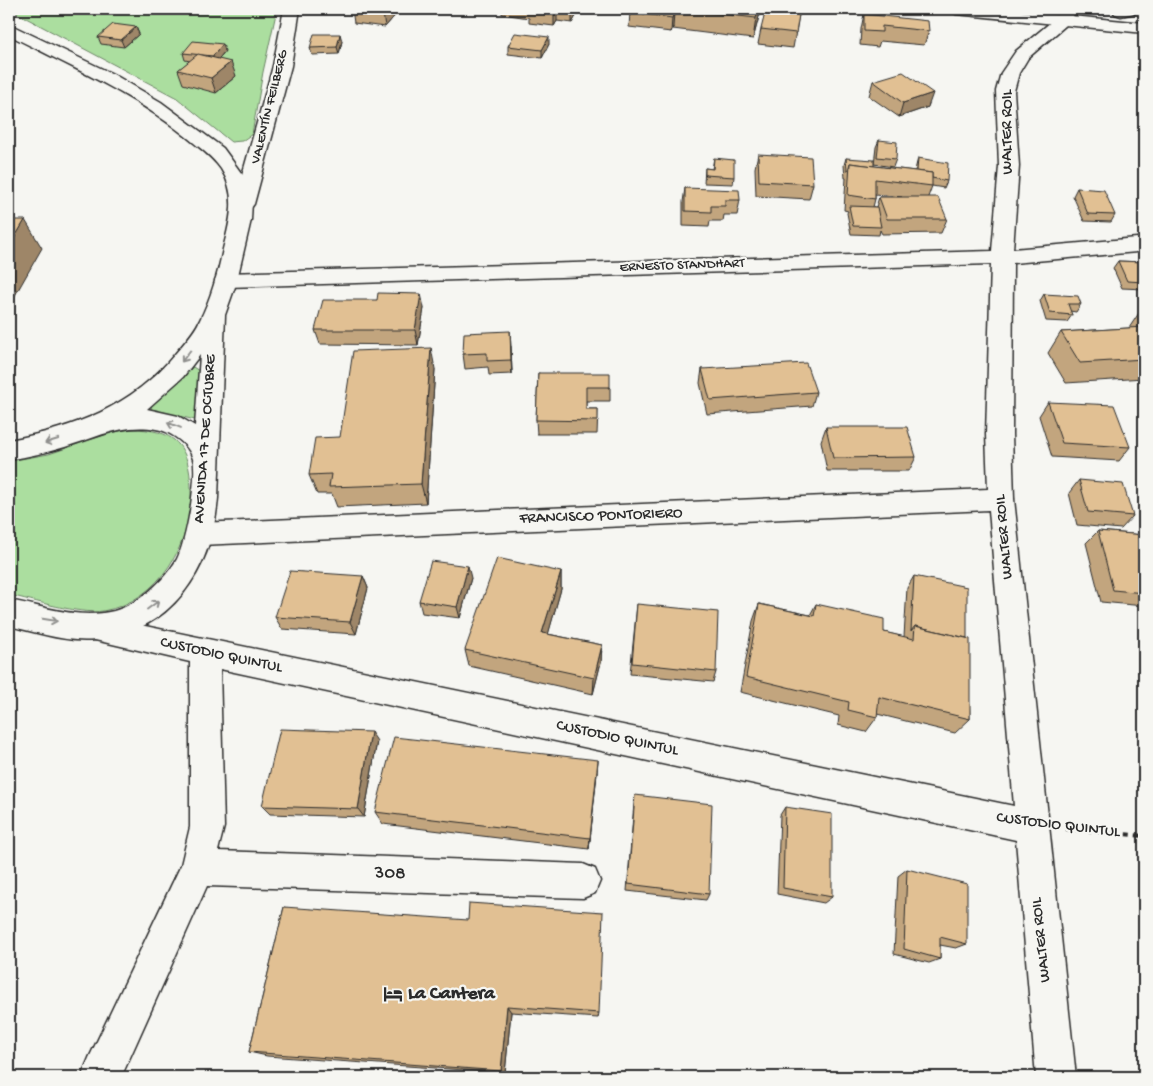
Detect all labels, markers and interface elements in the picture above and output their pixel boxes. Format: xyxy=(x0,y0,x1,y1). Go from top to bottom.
street label: VALENTÍN FEILBERG xyxy=(247,47,293,167)
street label: WALTER ROIL xyxy=(999,88,1018,174)
street label: ERNESTO STANDHART xyxy=(619,255,745,277)
one-way arrow xyxy=(181,349,192,362)
street label: AVENIDA 17 DE OCTUBRE xyxy=(191,353,221,524)
one-way arrow xyxy=(167,420,182,430)
one-way arrow xyxy=(45,436,61,446)
street label: WALTER ROIL xyxy=(992,493,1018,580)
street label: FRANCISCO PONTORIERO xyxy=(518,505,683,529)
one-way arrow xyxy=(146,600,160,610)
one-way arrow xyxy=(42,616,58,626)
street label: CUSTODIO QUINTUL xyxy=(158,634,285,678)
street label: CUSTODIO QUINTUL xyxy=(554,717,681,761)
street label: CUSTODIO QUINTUL xyxy=(995,809,1122,843)
street label: 308 xyxy=(373,862,406,886)
street label: WALTER ROIL xyxy=(1028,896,1056,983)
hotel icon: La Cantera xyxy=(382,983,404,1005)
place label: La Cantera xyxy=(408,983,496,1006)

